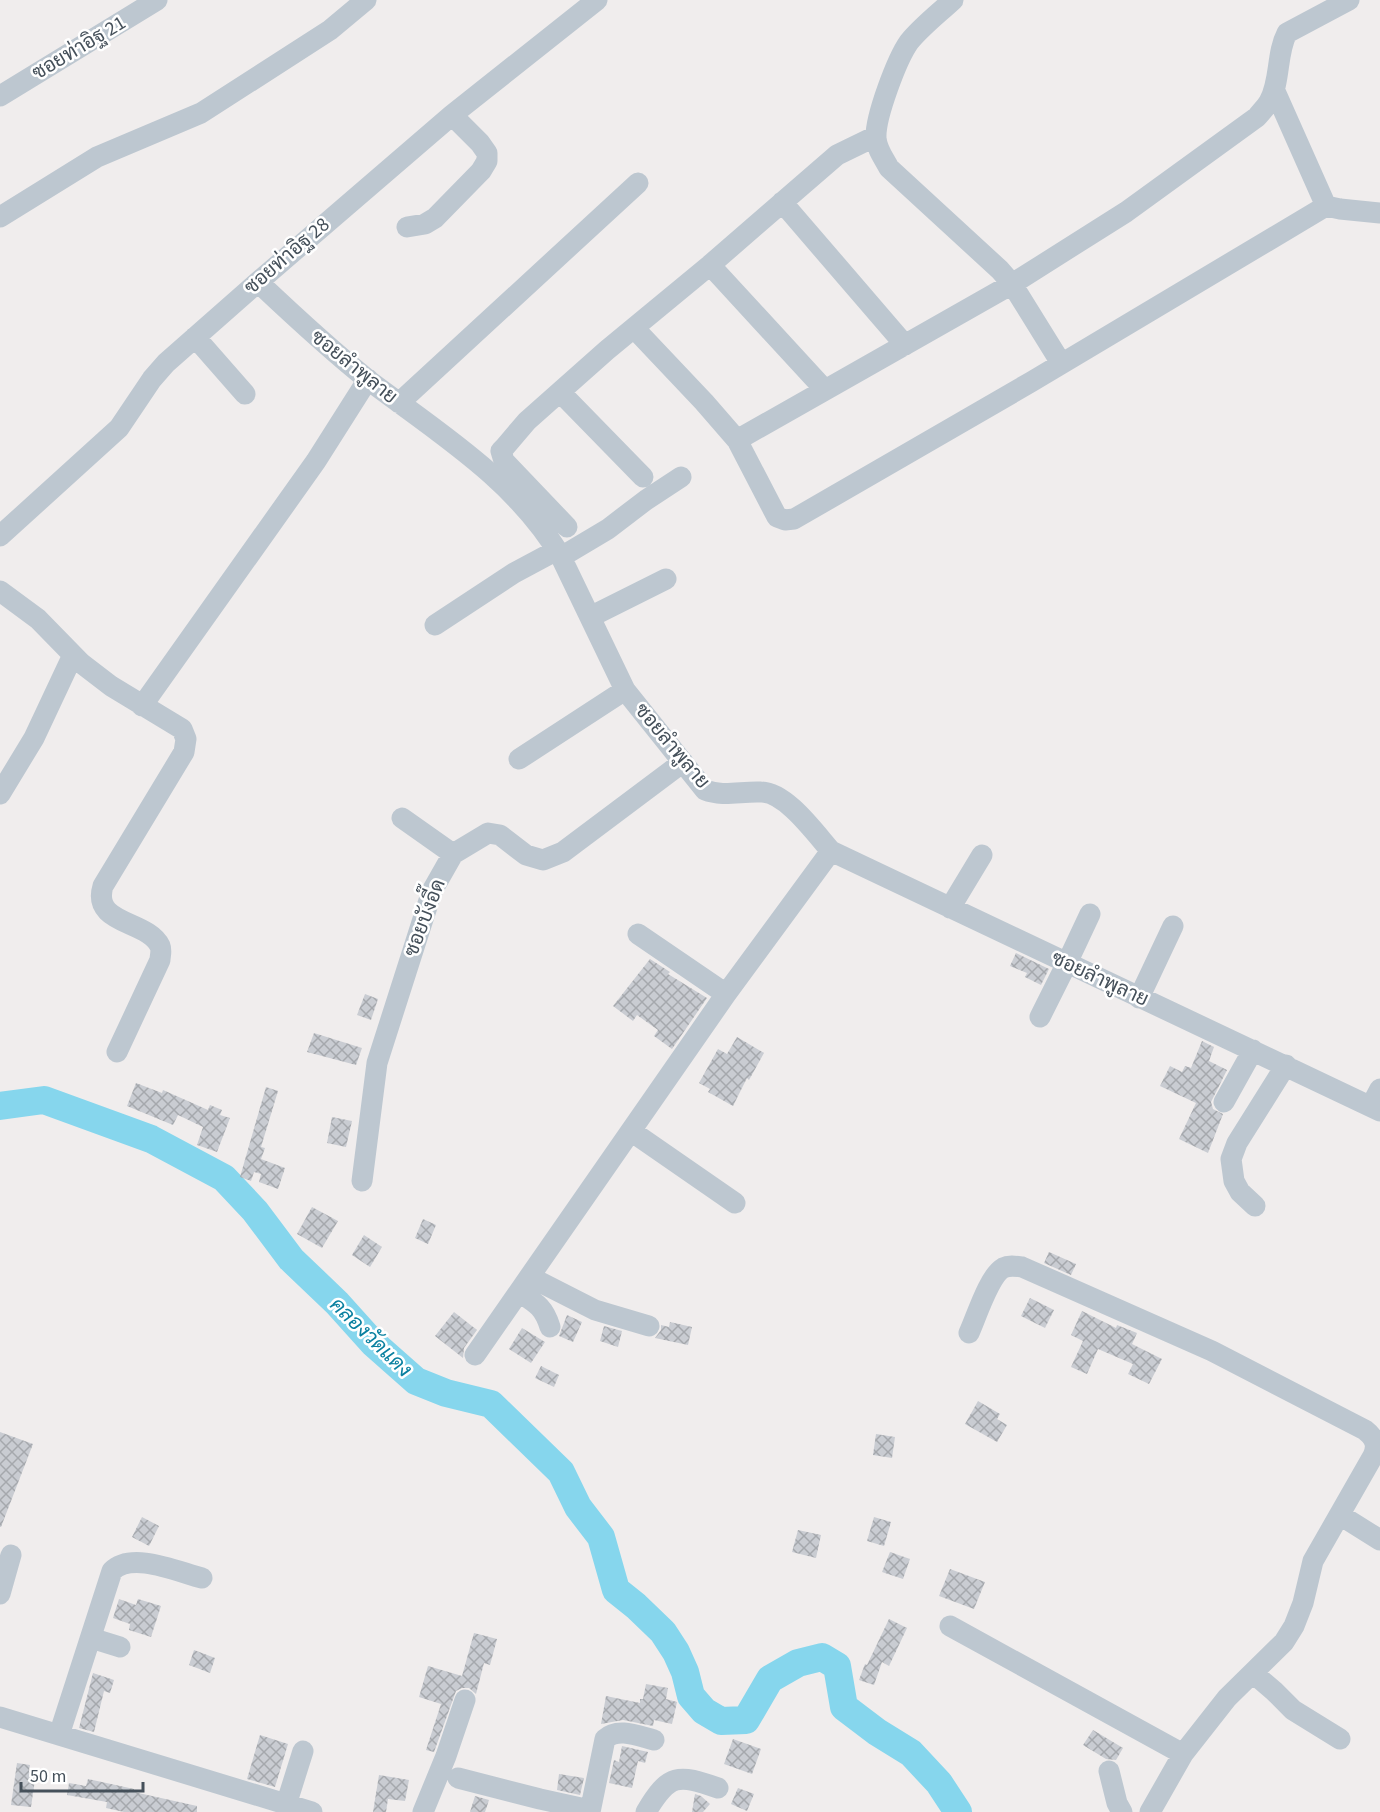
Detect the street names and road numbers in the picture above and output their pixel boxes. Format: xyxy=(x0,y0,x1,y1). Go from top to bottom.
street label: ซอยท่าอิฐ 21 xyxy=(27,9,131,87)
street label: ซอยท่าอิฐ 28 xyxy=(238,211,336,301)
street label: ซอยลำพูลาย xyxy=(305,323,403,411)
street label: ซอยลำพูลาย xyxy=(628,697,716,795)
street label: ซอยบังอี๊ด xyxy=(393,873,453,961)
street label: ซอยลำพูลาย xyxy=(1047,944,1153,1014)

